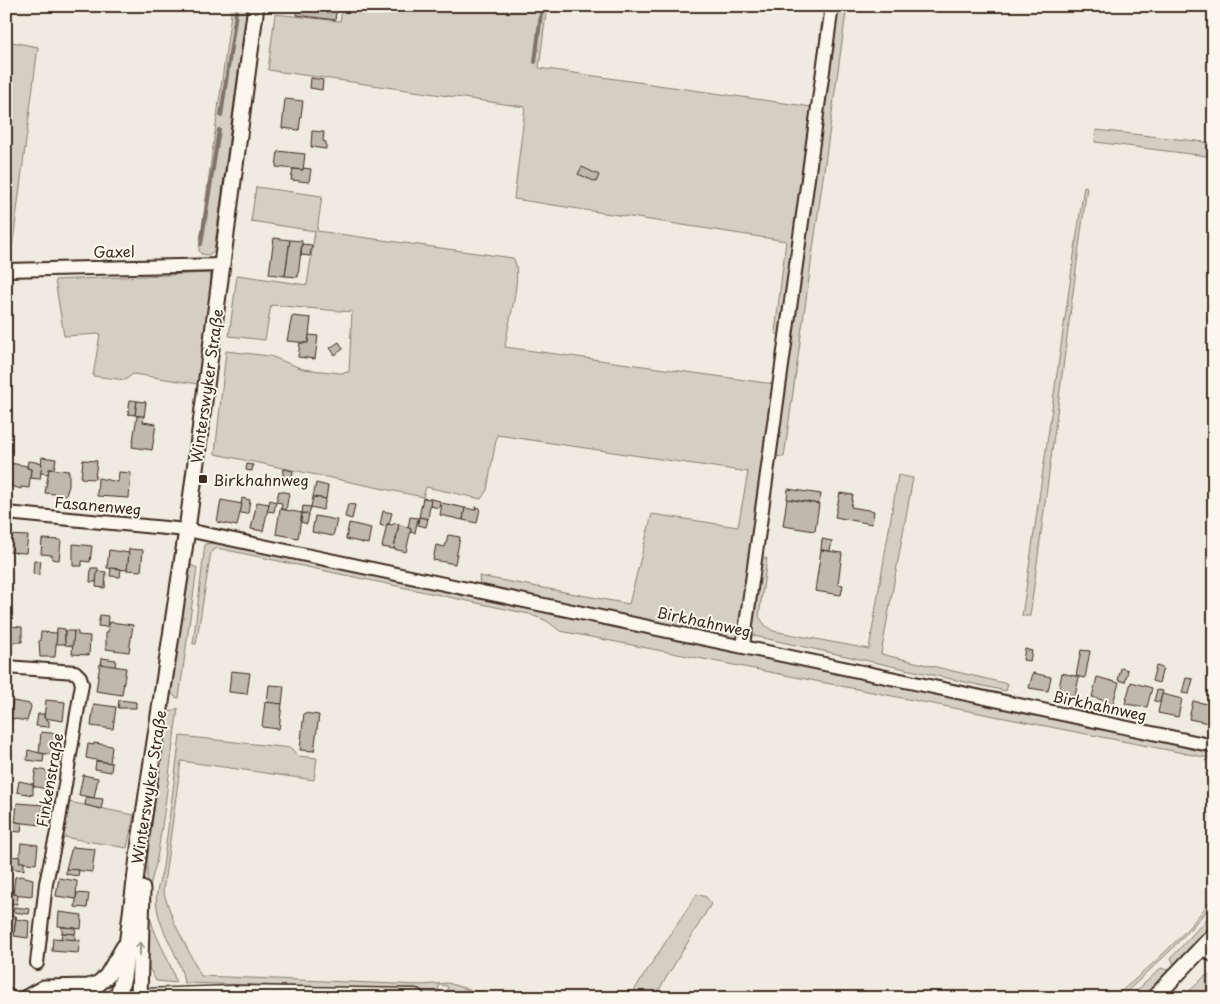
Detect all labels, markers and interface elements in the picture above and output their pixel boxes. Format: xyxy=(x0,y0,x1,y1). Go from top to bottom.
street label: Gaxel xyxy=(93,239,135,263)
street label: Winterswyker Straße xyxy=(184,307,228,465)
place label: Birkhahnweg xyxy=(213,468,309,491)
marker: Birkhahnweg xyxy=(197,473,209,485)
street label: Fasanenweg xyxy=(53,490,143,520)
street label: Birkhahnweg xyxy=(655,600,753,642)
street label: Birkhahnweg xyxy=(1051,684,1149,726)
street label: Winterswyker Straße xyxy=(124,708,172,866)
street label: Finkenstraße xyxy=(29,731,69,829)
one-way arrow xyxy=(135,941,144,957)

